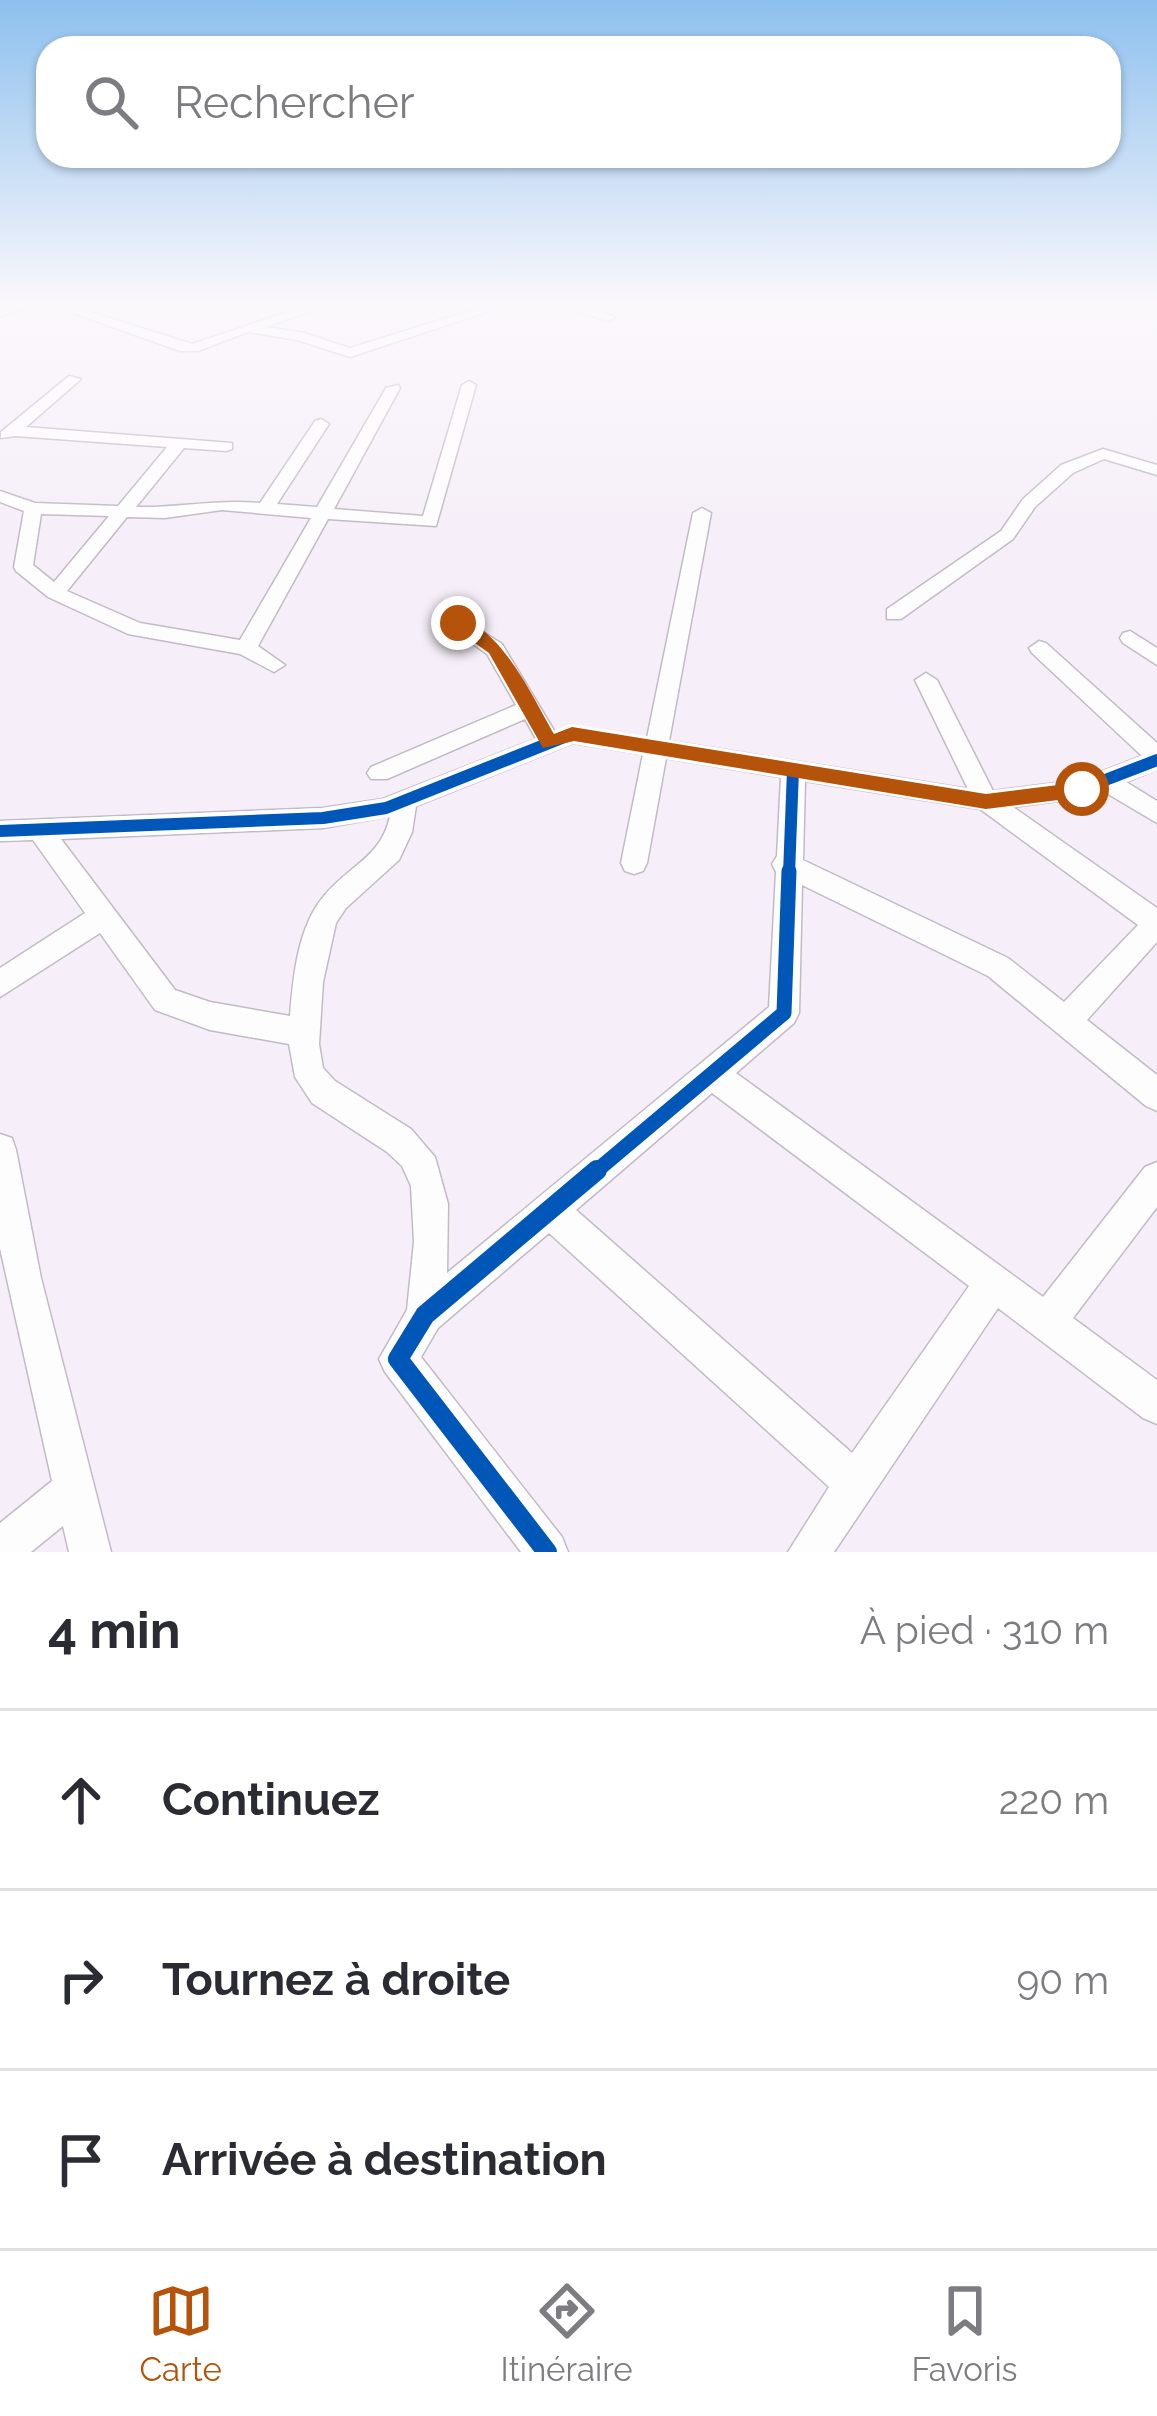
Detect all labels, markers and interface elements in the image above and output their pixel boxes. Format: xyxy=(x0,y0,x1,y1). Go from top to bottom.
search box xyxy=(36,36,1121,168)
icon: search xyxy=(78,69,144,135)
text: Rechercher xyxy=(174,76,415,129)
route end xyxy=(431,596,485,650)
route start xyxy=(1055,762,1109,816)
text: 4 min xyxy=(48,1600,181,1660)
text: À pied · 310 m xyxy=(860,1607,1109,1653)
icon: ahead xyxy=(48,1767,114,1833)
text: Continuez xyxy=(162,1773,380,1826)
text: 220 m xyxy=(999,1777,1109,1823)
icon: right xyxy=(48,1947,114,2013)
text: Tournez à droite xyxy=(162,1953,510,2006)
text: 90 m xyxy=(1016,1957,1109,2003)
icon: arrive xyxy=(48,2127,114,2193)
text: Arrivée à destination xyxy=(162,2133,607,2186)
tab: Carte xyxy=(139,2278,222,2389)
tab: Itinéraire xyxy=(501,2278,633,2389)
tab: Favoris xyxy=(911,2278,1018,2389)

